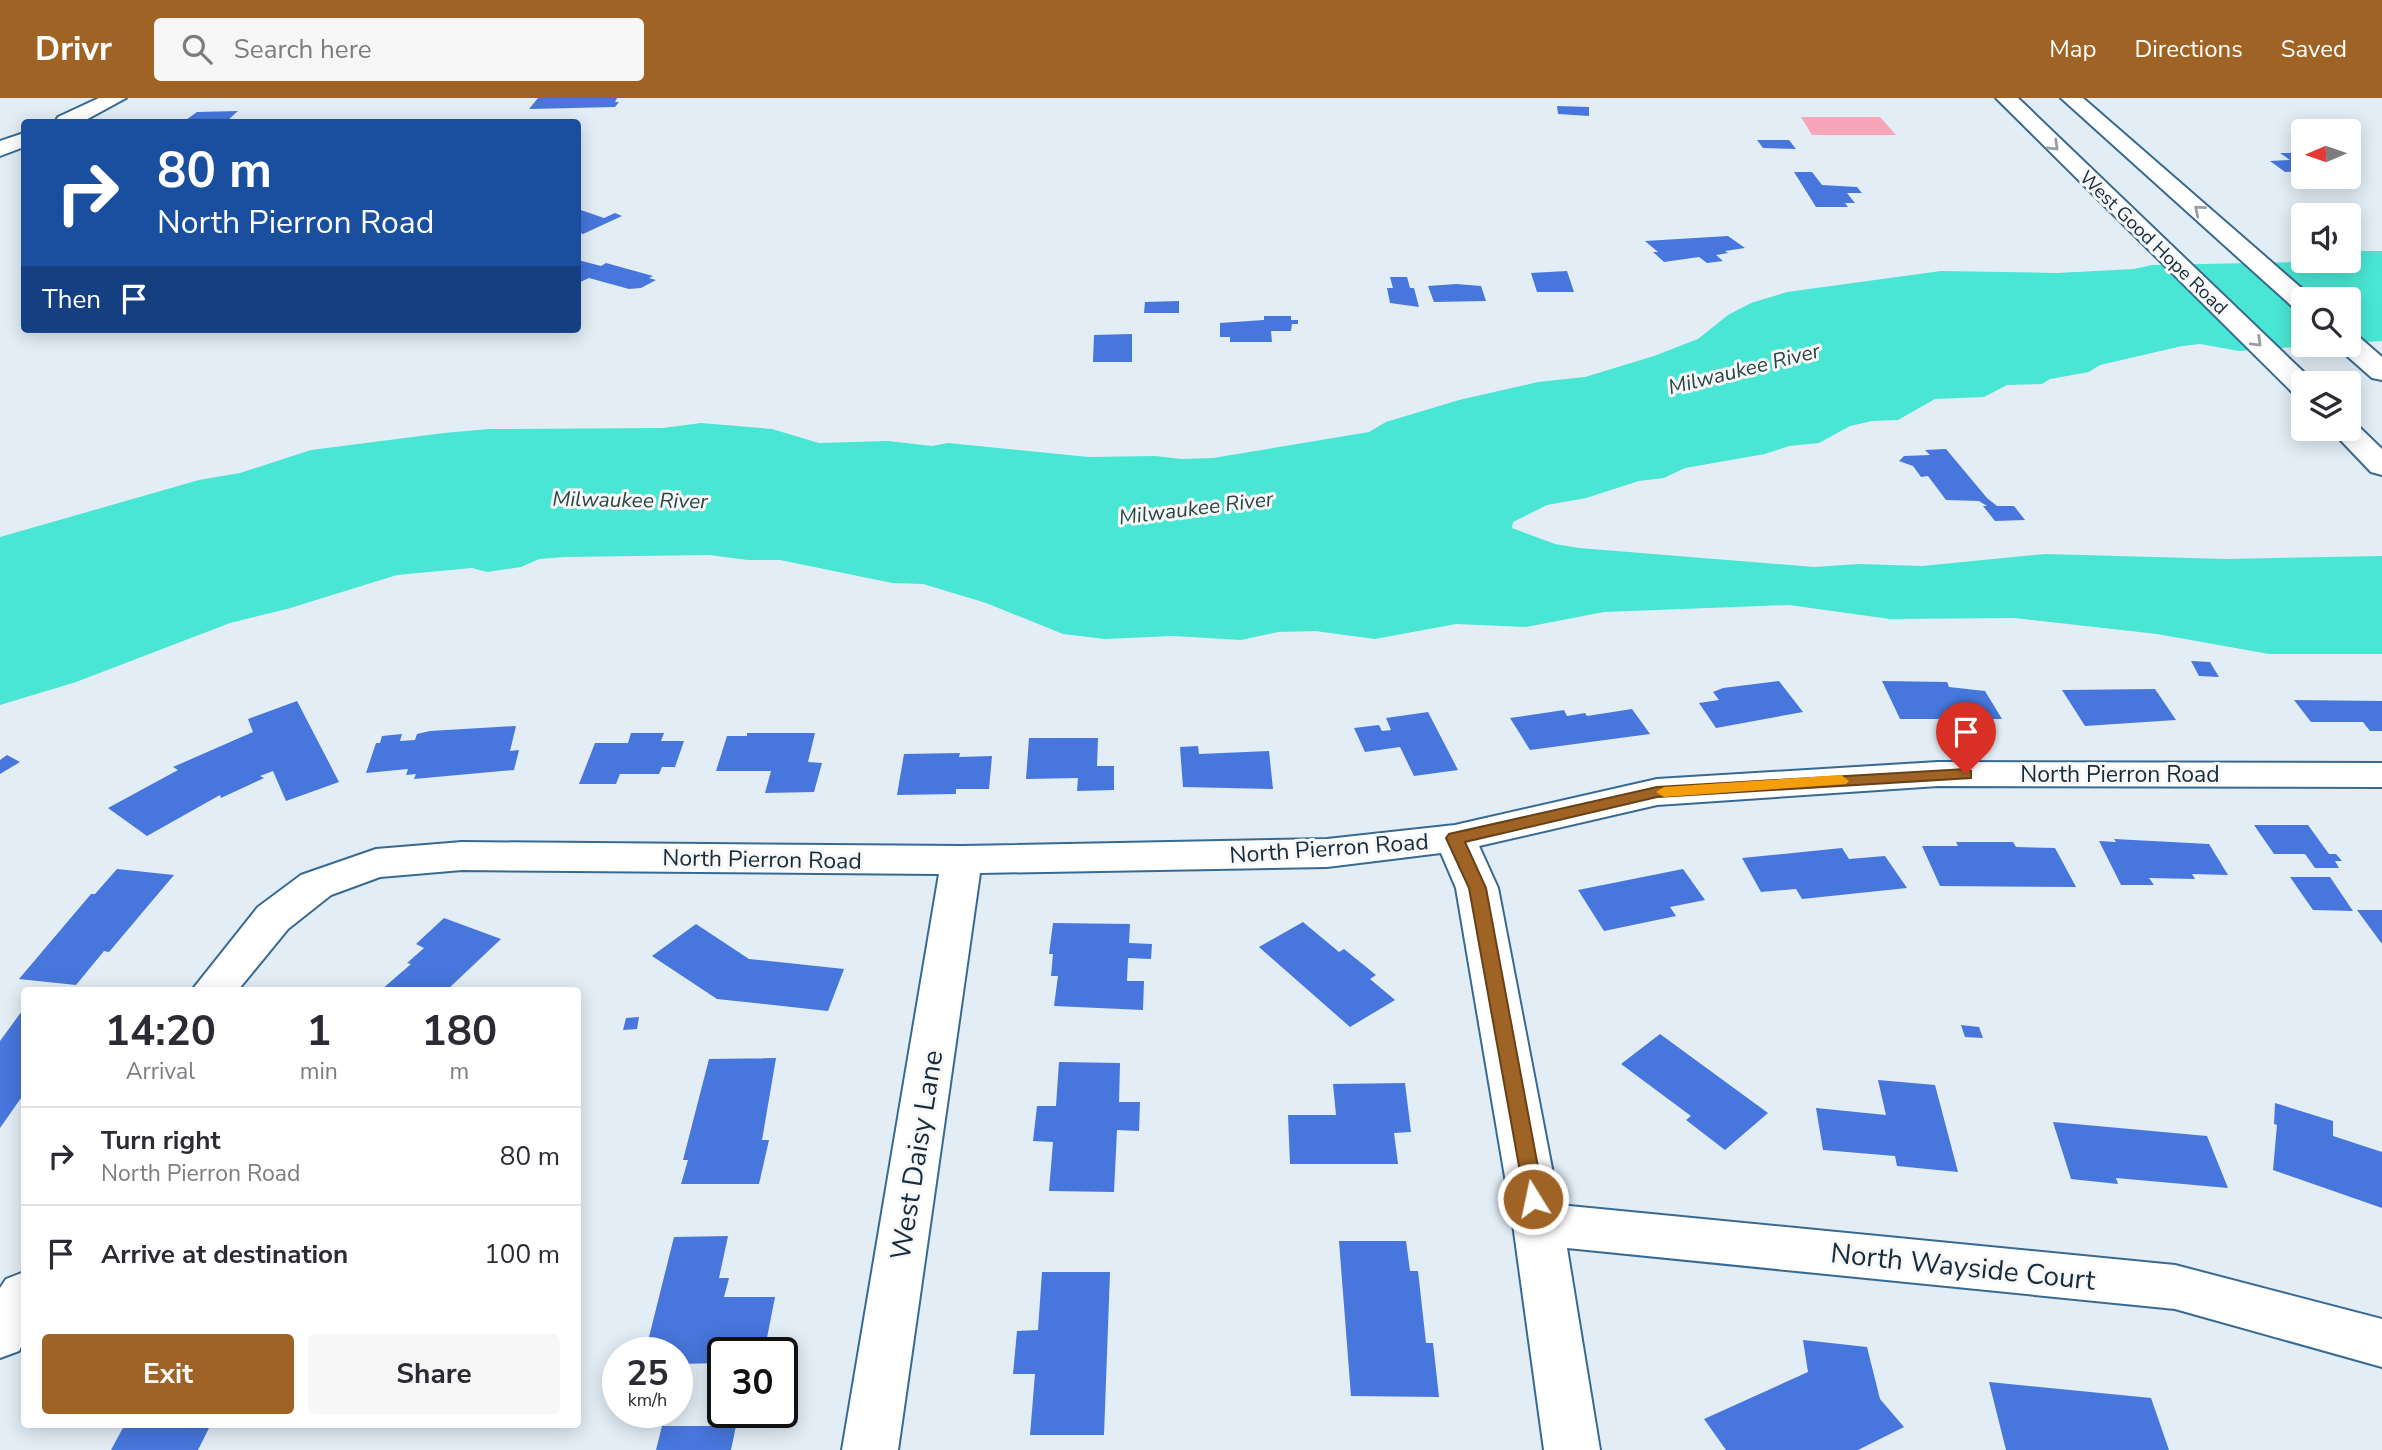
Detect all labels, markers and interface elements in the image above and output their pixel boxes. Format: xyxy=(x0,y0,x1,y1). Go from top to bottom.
search box xyxy=(154,18,644,81)
text: Drivr xyxy=(35,27,112,72)
icon: search xyxy=(178,30,216,68)
text: Search here xyxy=(234,32,372,67)
text: Map xyxy=(2049,33,2096,65)
text: Directions xyxy=(2134,33,2243,65)
text: Saved xyxy=(2281,33,2347,65)
north arrow xyxy=(2291,119,2361,189)
map controls xyxy=(2291,119,2361,441)
text: 80 m xyxy=(157,137,272,204)
one-way arrow xyxy=(2046,137,2059,150)
icon: right xyxy=(42,147,133,238)
street label: West Good Hope Road xyxy=(2074,165,2233,320)
text: North Pierron Road xyxy=(157,201,434,244)
button: sound xyxy=(2291,203,2361,273)
one-way arrow xyxy=(2194,206,2207,218)
icon: arrive xyxy=(115,280,153,318)
text: Then xyxy=(42,282,101,317)
button: search xyxy=(2291,287,2361,357)
one-way arrow xyxy=(2249,334,2262,347)
water label: Milwaukee River xyxy=(1665,337,1823,401)
button: layers xyxy=(2291,371,2361,441)
water label: Milwaukee River xyxy=(552,485,708,515)
water label: Milwaukee River xyxy=(1117,485,1275,531)
pin xyxy=(1936,702,1996,774)
icon: arrive xyxy=(1947,713,1985,751)
street label: North Pierron Road xyxy=(2020,759,2220,790)
street label: North Pierron Road xyxy=(1228,826,1430,871)
street label: North Pierron Road xyxy=(662,842,862,877)
text: 14:20 xyxy=(105,1003,216,1060)
text: 1 xyxy=(306,1003,331,1060)
text: 180 xyxy=(422,1003,497,1060)
street label: West Daisy Lane xyxy=(882,1047,952,1263)
text: Arrival xyxy=(126,1056,195,1087)
text: min xyxy=(300,1056,338,1087)
text: m xyxy=(450,1056,469,1087)
text: Turn right xyxy=(101,1123,220,1158)
icon: right xyxy=(42,1137,80,1175)
text: 80 m xyxy=(500,1139,560,1174)
text: North Pierron Road xyxy=(101,1158,300,1189)
position arrow xyxy=(1496,1162,1570,1236)
street label: North Wayside Court xyxy=(1829,1234,2097,1300)
icon: arrive xyxy=(42,1235,80,1273)
text: Arrive at destination xyxy=(101,1237,348,1272)
text: 100 m xyxy=(484,1237,560,1272)
button: Exit xyxy=(42,1334,294,1414)
button: Share xyxy=(308,1334,560,1414)
speed limit sign: 30 xyxy=(707,1337,798,1428)
text: 25 xyxy=(626,1350,669,1397)
text: km/h xyxy=(628,1388,667,1412)

